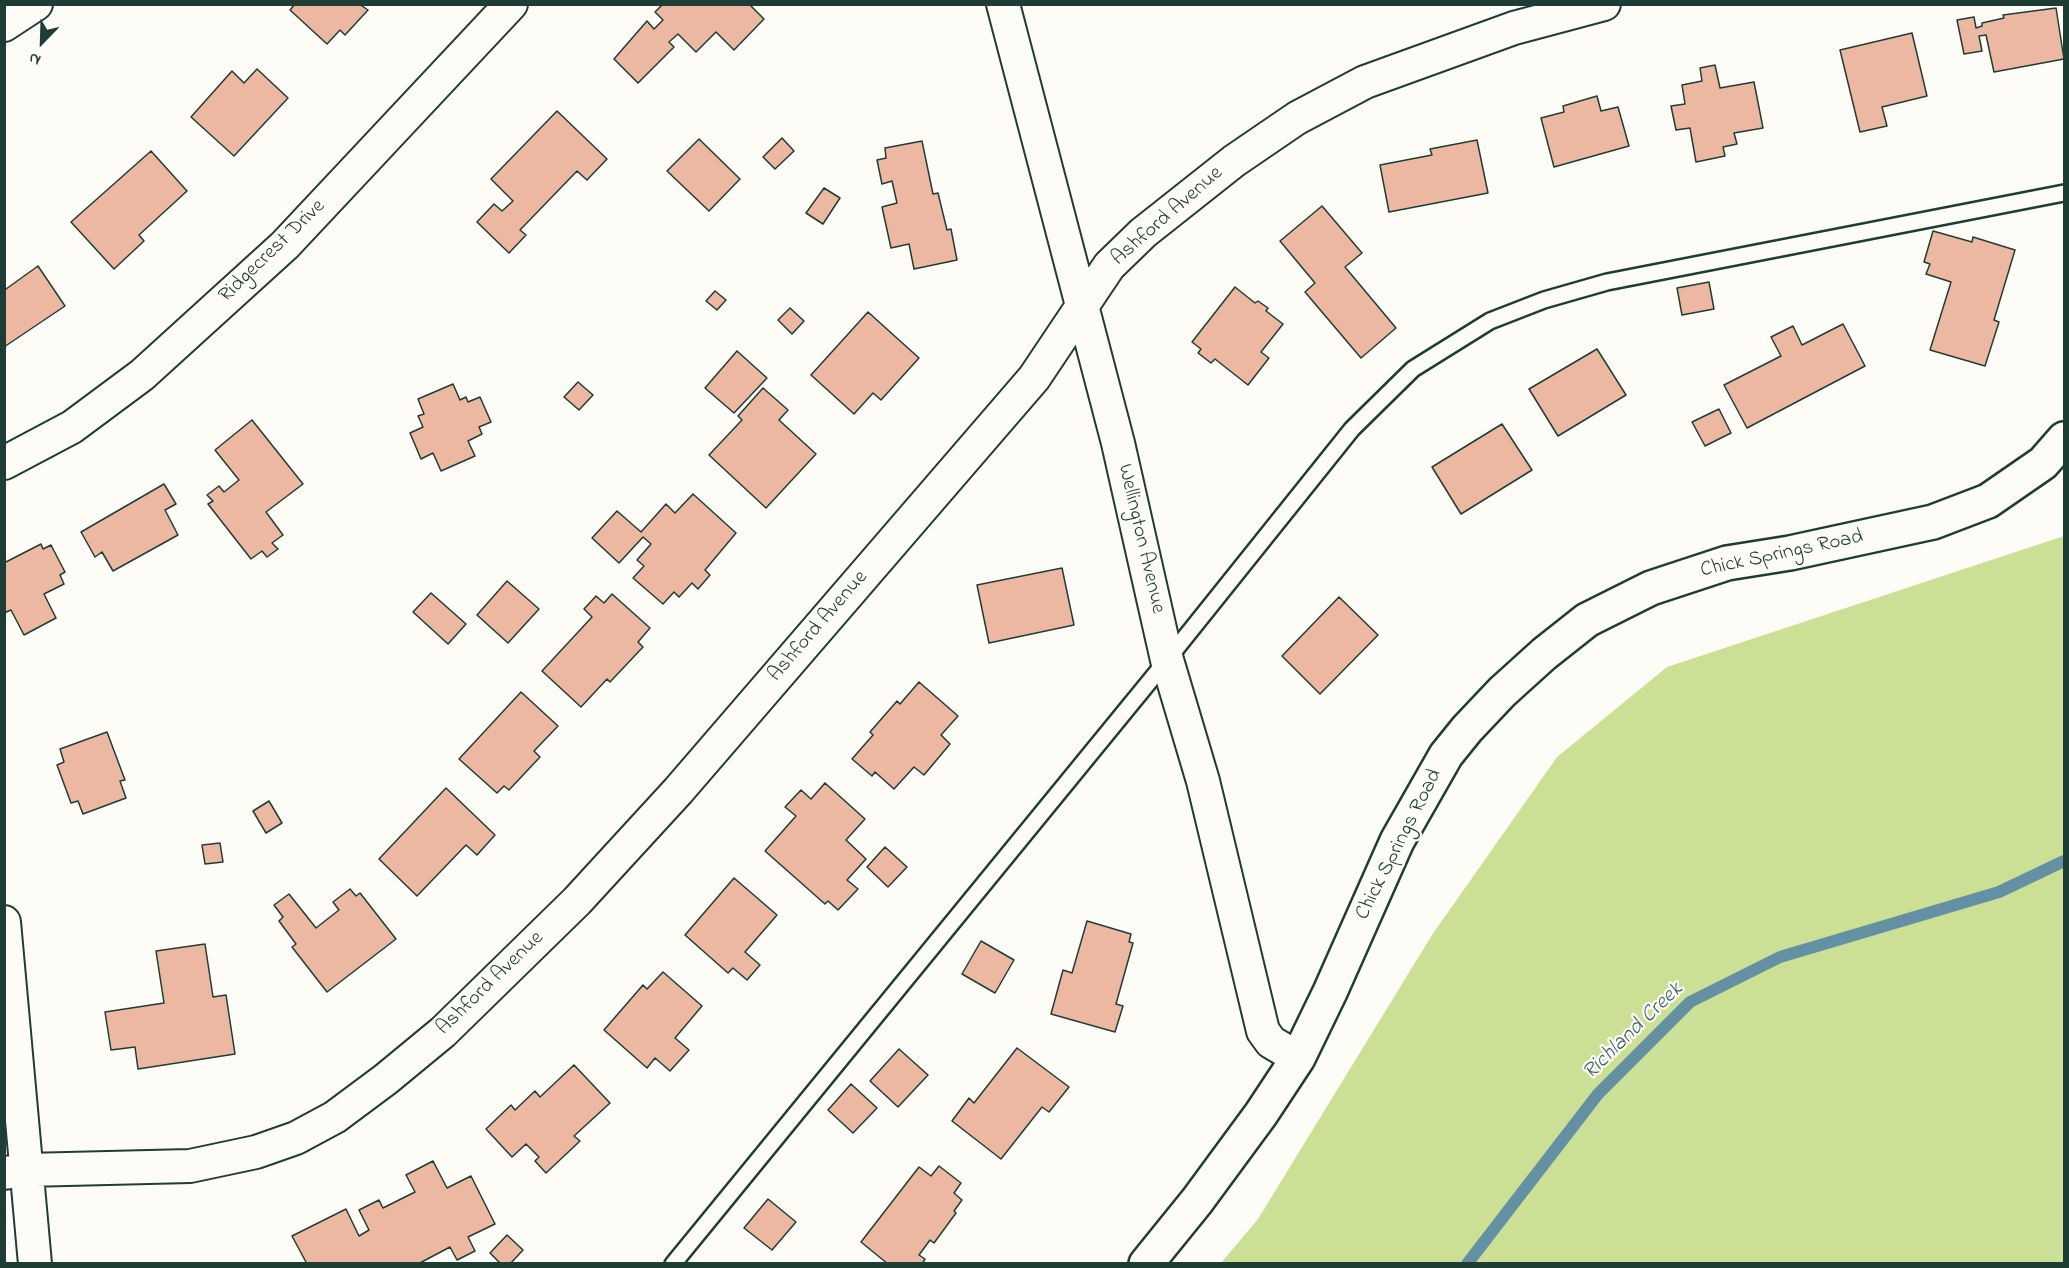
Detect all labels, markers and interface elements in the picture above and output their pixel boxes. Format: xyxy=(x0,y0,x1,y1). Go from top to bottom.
north arrow xyxy=(12,12,72,72)
text: N xyxy=(25,45,45,72)
street label: Ashford Avenue xyxy=(1107,162,1229,272)
street label: Ridgecrest Drive xyxy=(215,195,331,309)
street label: Wellington Avenue xyxy=(1111,462,1169,616)
street label: Chick Springs Road xyxy=(1698,525,1866,585)
street label: Ashford Avenue xyxy=(764,566,874,688)
street label: Chick Springs Road xyxy=(1351,765,1449,925)
street label: Ashford Avenue xyxy=(432,927,550,1041)
water label: Richland Creek xyxy=(1578,978,1690,1086)

